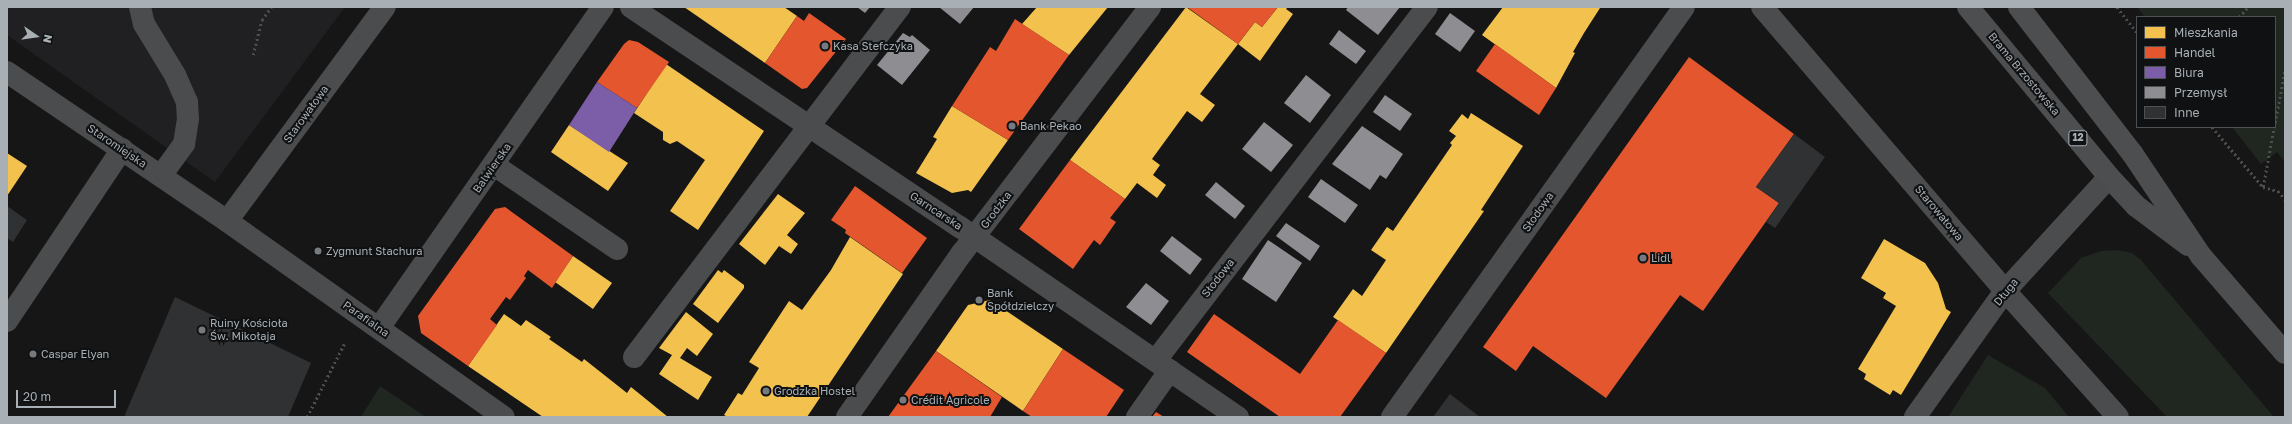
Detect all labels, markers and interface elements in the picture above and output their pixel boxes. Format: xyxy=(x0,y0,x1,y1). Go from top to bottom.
north arrow xyxy=(16,16,56,56)
legend xyxy=(2136,16,2276,128)
text: Mieszkania xyxy=(2174,25,2238,40)
street label: Brama Brzostowska xyxy=(1985,30,2063,118)
text: N xyxy=(41,33,55,44)
place label: Kasa Stefczyka xyxy=(833,39,913,53)
marker: Kasa Stefczyka xyxy=(820,41,830,51)
text: Handel xyxy=(2174,45,2215,60)
text: Biura xyxy=(2174,65,2204,80)
street label: Starowałowa xyxy=(281,83,331,145)
text: Przemysł xyxy=(2174,85,2227,100)
text: Inne xyxy=(2174,105,2200,120)
place label: Bank Pekao xyxy=(1020,119,1082,133)
street label: Staromiejska xyxy=(85,121,149,171)
marker: Bank Pekao xyxy=(1007,121,1017,131)
road number: 12 xyxy=(2068,130,2088,146)
street label: Balwierska xyxy=(470,141,514,195)
street label: Starowałowa xyxy=(1912,183,1966,243)
street label: Garncarska xyxy=(907,189,965,233)
street label: Grodzka xyxy=(978,189,1014,231)
street label: Słodowa xyxy=(1520,190,1556,234)
place label: Zygmunt Stachura xyxy=(326,244,423,258)
marker: Zygmunt Stachura xyxy=(313,246,323,256)
place label: Lidl xyxy=(1651,251,1671,265)
marker: Lidl xyxy=(1638,253,1648,263)
street label: Słodowa xyxy=(1199,256,1237,300)
street label: Długa xyxy=(1991,276,2021,308)
place label: Bank Spółdzielczy xyxy=(987,287,1054,313)
marker: Bank Spółdzielczy xyxy=(974,295,984,305)
street label: Parafialna xyxy=(340,298,392,340)
place label: Ruiny Kościoła Św. Mikołaja xyxy=(210,317,288,343)
marker: Ruiny Kościoła Św. Mikołaja xyxy=(197,325,207,335)
place label: Caspar Elyan xyxy=(41,347,109,361)
marker: Caspar Elyan xyxy=(28,349,38,359)
scale bar xyxy=(18,382,118,408)
place label: Grodzka Hostel xyxy=(774,384,855,398)
marker: Grodzka Hostel xyxy=(761,386,771,396)
text: 20 m xyxy=(23,389,51,404)
place label: Crédit Agricole xyxy=(911,393,990,407)
marker: Crédit Agricole xyxy=(898,395,908,405)

